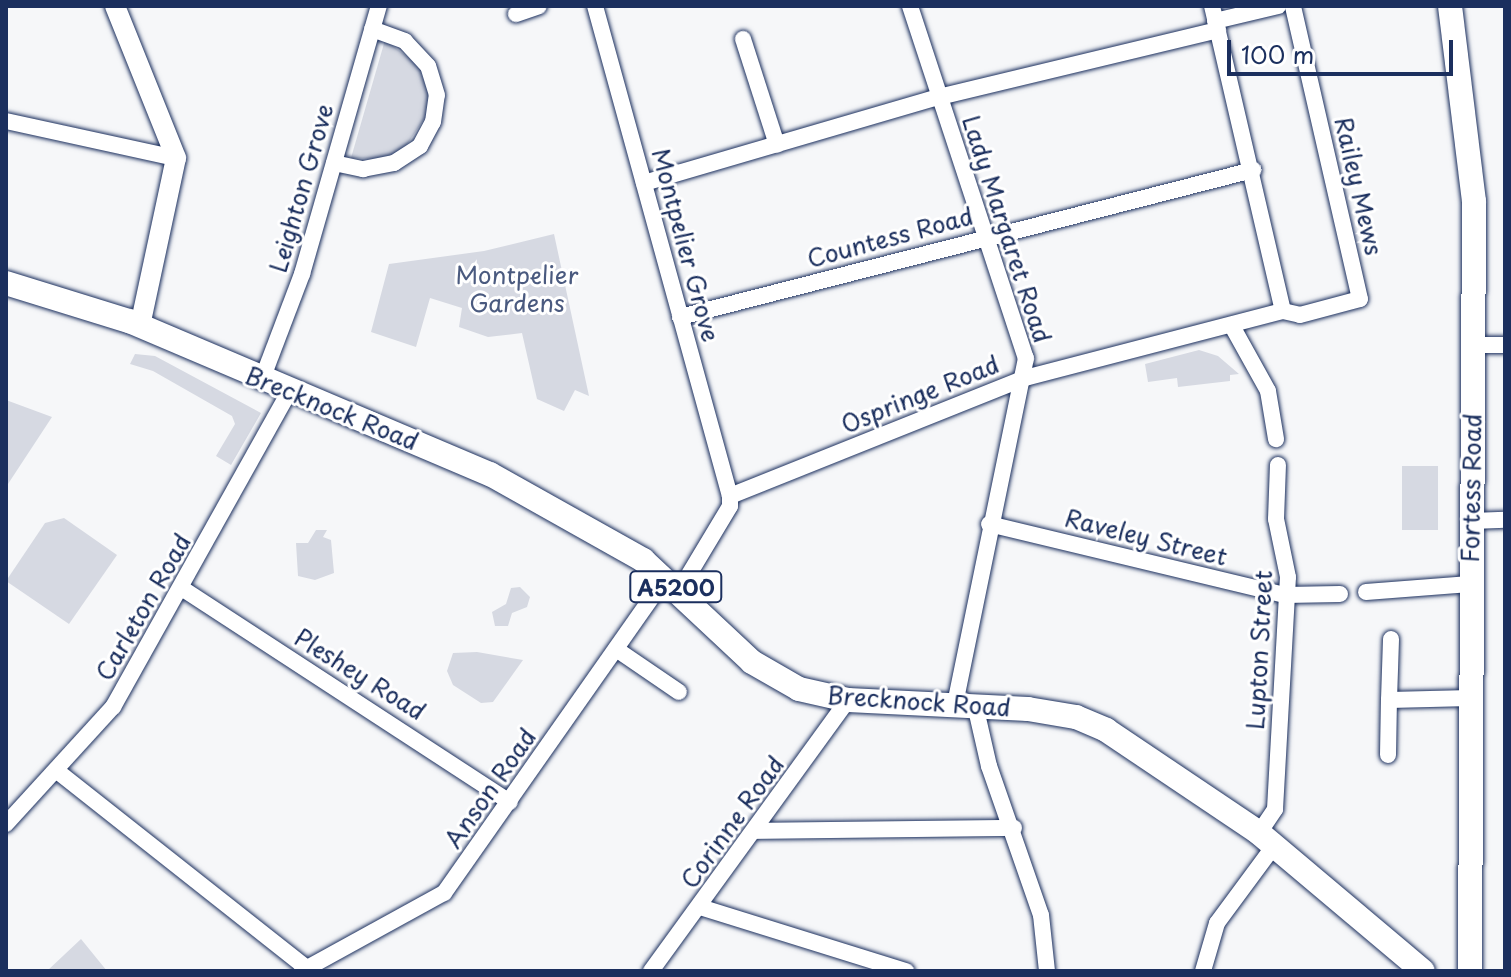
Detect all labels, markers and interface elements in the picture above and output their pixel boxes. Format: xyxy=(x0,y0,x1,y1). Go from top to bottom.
scale bar xyxy=(1231,24,1457,74)
text: 100 m xyxy=(1241,36,1314,72)
street label: Leighton Grove xyxy=(263,100,339,276)
street label: Lady Margaret Road xyxy=(956,110,1058,348)
street label: Railey Mews xyxy=(1329,113,1389,259)
street label: Montpelier Grove xyxy=(646,144,726,346)
street label: Countess Road xyxy=(804,201,976,273)
park label: Montpelier Gardens xyxy=(456,261,578,317)
street label: Ospringe Road xyxy=(837,349,1003,439)
street label: Brecknock Road xyxy=(241,360,423,456)
street label: Fortess Road xyxy=(1455,413,1487,563)
street label: Raveley Street xyxy=(1061,503,1231,571)
street label: Carleton Road xyxy=(89,528,197,686)
road number: A5200 xyxy=(628,569,724,605)
street label: Lupton Street xyxy=(1240,570,1278,730)
street label: Pleshey Road xyxy=(289,622,431,726)
street label: Brecknock Road xyxy=(826,680,1012,722)
street label: Anson Road xyxy=(438,723,542,853)
street label: Corinne Road xyxy=(674,750,790,894)

